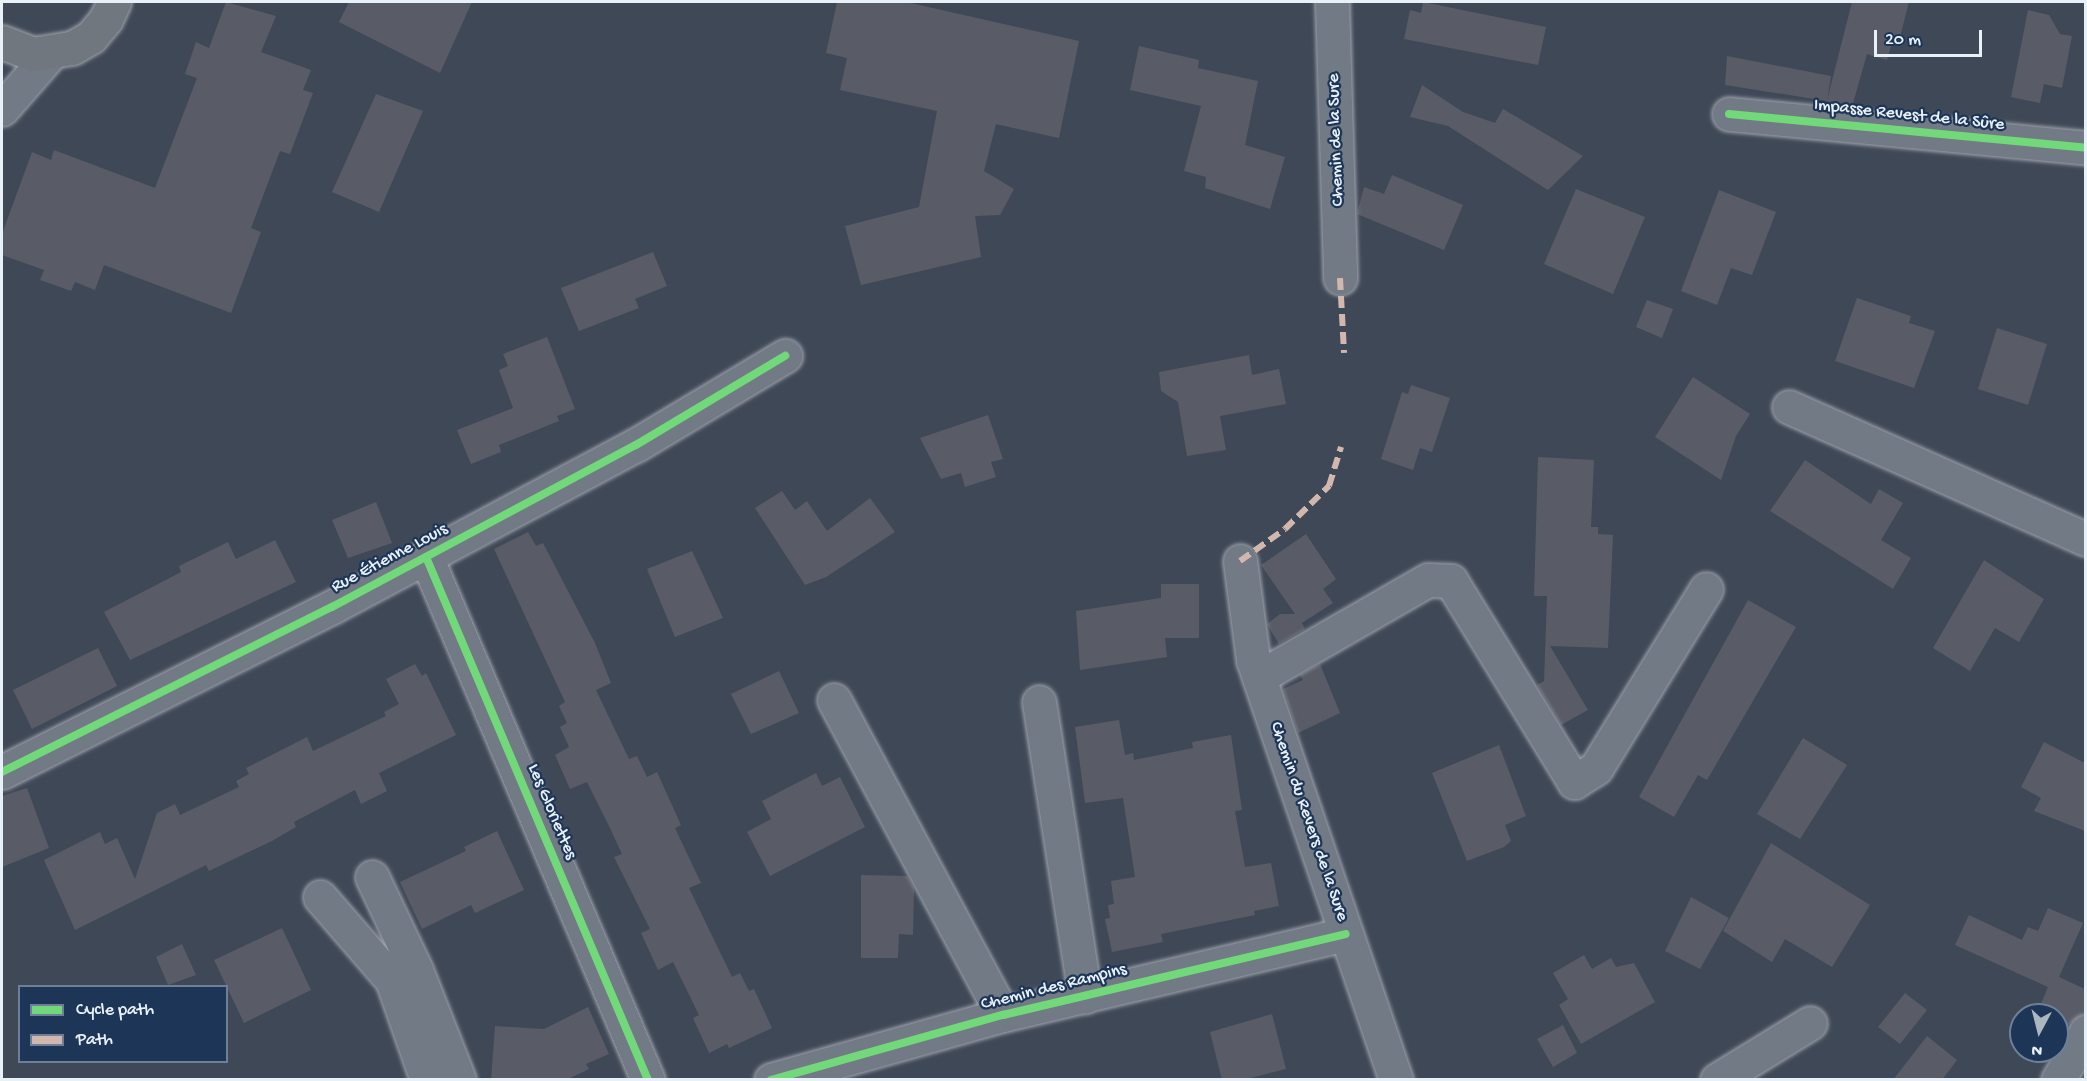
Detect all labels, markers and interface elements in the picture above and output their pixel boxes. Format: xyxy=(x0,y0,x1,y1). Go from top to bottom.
scale bar xyxy=(1877,18,1985,56)
text: 20 m xyxy=(1885,30,1921,51)
street label: Chemin de la Sure xyxy=(1324,73,1350,207)
street label: Impasse Revest de la Sûre xyxy=(1813,95,2005,137)
street label: Rue Étienne Louis xyxy=(328,519,452,599)
street label: Chemin du Revers de la Sure xyxy=(1264,719,1352,925)
street label: Les Gloriettes xyxy=(521,761,581,863)
street label: Chemin des Rampins xyxy=(979,959,1129,1017)
legend xyxy=(18,985,228,1063)
text: Cycle path xyxy=(76,1000,154,1021)
north arrow xyxy=(2009,1003,2069,1063)
text: Path xyxy=(76,1030,113,1051)
text: N xyxy=(2031,1039,2043,1059)

